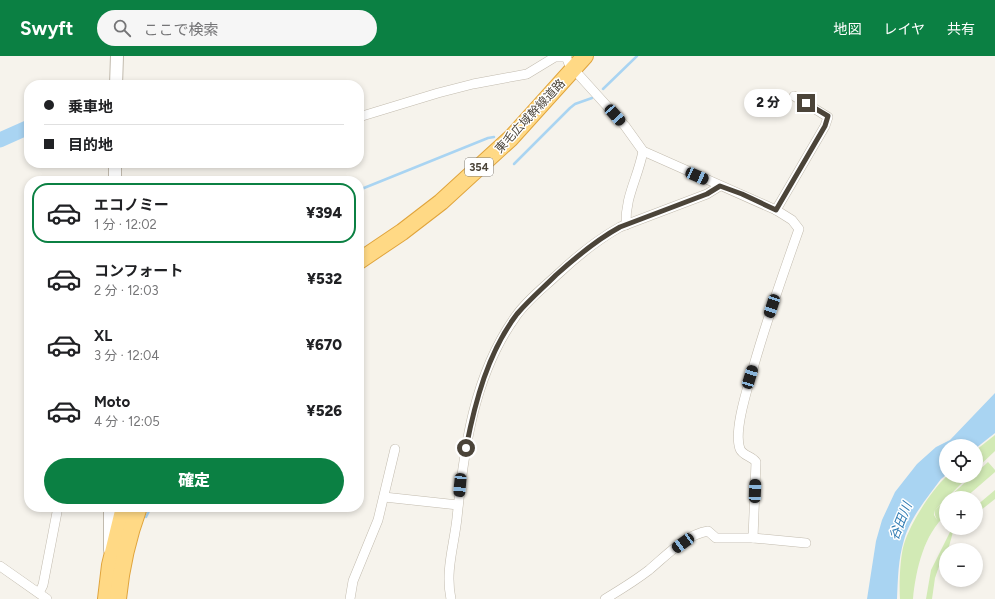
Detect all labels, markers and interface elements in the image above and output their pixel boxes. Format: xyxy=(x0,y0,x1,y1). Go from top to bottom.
search box xyxy=(97,10,377,46)
text: Swyft xyxy=(20,17,73,40)
icon: search xyxy=(111,17,133,39)
text: ここで検索 xyxy=(143,21,218,39)
text: 地図 xyxy=(833,21,861,38)
text: レイヤ xyxy=(883,21,925,38)
text: 共有 xyxy=(947,21,975,38)
street label: 東毛広域幹線道路 xyxy=(492,76,568,156)
callout: 2 分 xyxy=(744,89,792,117)
route end xyxy=(797,94,815,112)
text: 2 分 xyxy=(756,95,780,110)
text: 乗車地 xyxy=(68,98,113,116)
car xyxy=(603,102,627,128)
text: 目的地 xyxy=(68,136,113,154)
road number: 354 xyxy=(465,158,493,176)
car xyxy=(684,166,710,186)
icon: car xyxy=(46,195,82,231)
text: エコノミー xyxy=(94,196,169,214)
text: ¥394 xyxy=(306,204,342,222)
text: 1 分 · 12:02 xyxy=(94,217,157,232)
icon: car xyxy=(46,261,82,297)
text: コンフォート xyxy=(94,262,184,280)
text: ¥532 xyxy=(307,270,342,288)
text: 2 分 · 12:03 xyxy=(94,283,159,298)
car xyxy=(763,293,781,319)
icon: car xyxy=(46,327,82,363)
text: XL xyxy=(94,327,112,345)
text: ¥670 xyxy=(306,336,342,354)
text: 3 分 · 12:04 xyxy=(94,348,159,363)
car xyxy=(741,364,759,390)
icon: car xyxy=(46,393,82,429)
text: Moto xyxy=(94,393,130,411)
text: ¥526 xyxy=(306,402,342,420)
text: 4 分 · 12:05 xyxy=(94,414,160,429)
route start xyxy=(457,439,475,457)
map controls xyxy=(939,439,983,587)
button: locate xyxy=(939,439,983,483)
button: 確定 xyxy=(44,458,344,504)
car xyxy=(453,473,467,497)
car xyxy=(749,479,761,503)
button: + xyxy=(939,491,983,535)
water label: 谷田川 xyxy=(886,498,915,542)
car xyxy=(670,531,696,555)
button: − xyxy=(939,543,983,587)

